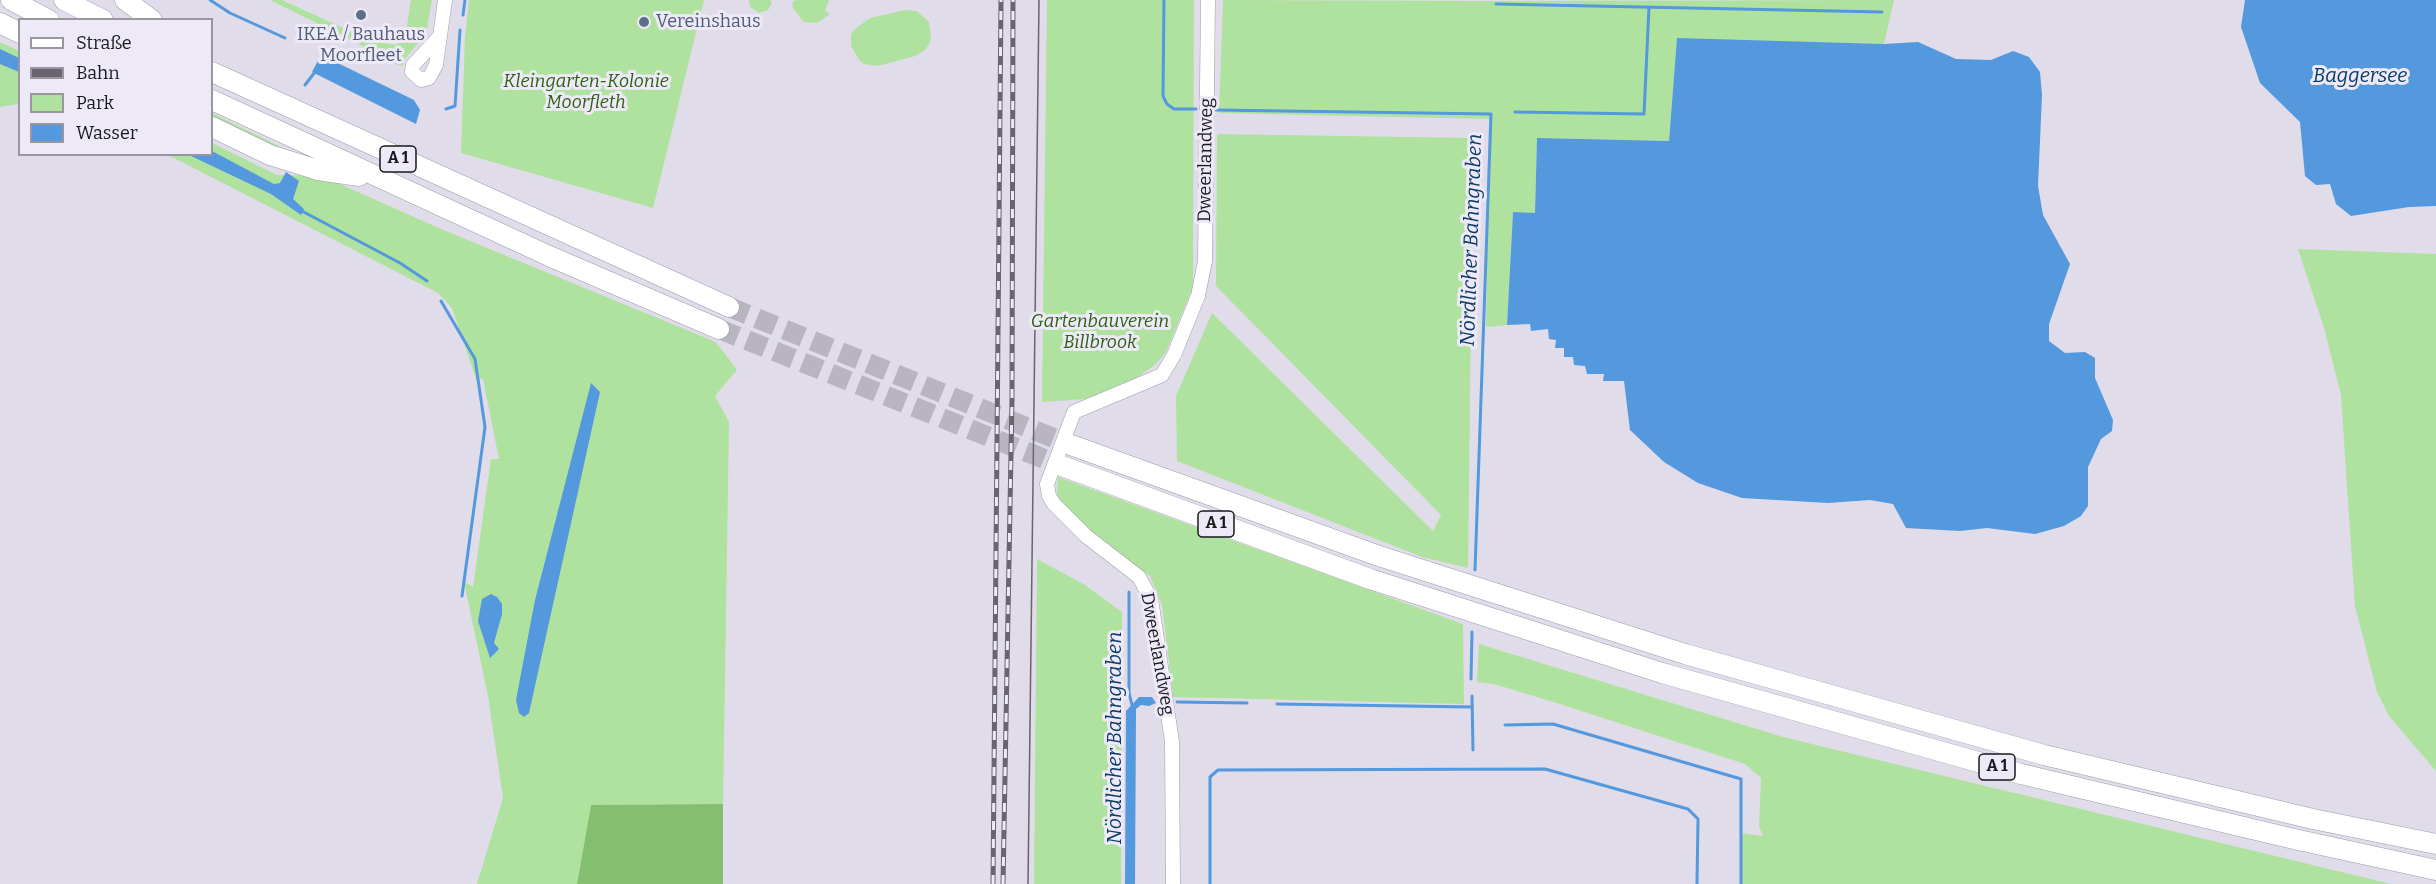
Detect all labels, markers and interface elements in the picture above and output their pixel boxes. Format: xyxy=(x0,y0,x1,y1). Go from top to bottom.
marker: IKEA / Bauhaus Moorfleet xyxy=(354,8,368,22)
place label: Vereinshaus xyxy=(656,11,761,33)
marker: Vereinshaus xyxy=(637,15,651,29)
legend xyxy=(18,18,213,156)
place label: IKEA / Bauhaus Moorfleet xyxy=(297,24,425,66)
text: Straße xyxy=(76,32,132,54)
text: Bahn xyxy=(76,62,120,84)
water label: Baggersee xyxy=(2313,64,2407,88)
park label: Kleingarten-Kolonie Moorfleth xyxy=(503,71,669,113)
text: Park xyxy=(76,92,114,114)
street label: Dweerlandweg xyxy=(1194,98,1218,222)
text: Wasser xyxy=(76,122,138,144)
water label: Nördlicher Bahngraben xyxy=(1456,133,1488,347)
road number: A 1 xyxy=(380,146,416,172)
park label: Gartenbauverein Billbrook xyxy=(1031,311,1169,354)
road number: A 1 xyxy=(1198,511,1234,537)
street label: Dweerlandweg xyxy=(1136,591,1178,717)
water label: Nördlicher Bahngraben xyxy=(1103,632,1127,844)
road number: A 1 xyxy=(1979,754,2015,780)

